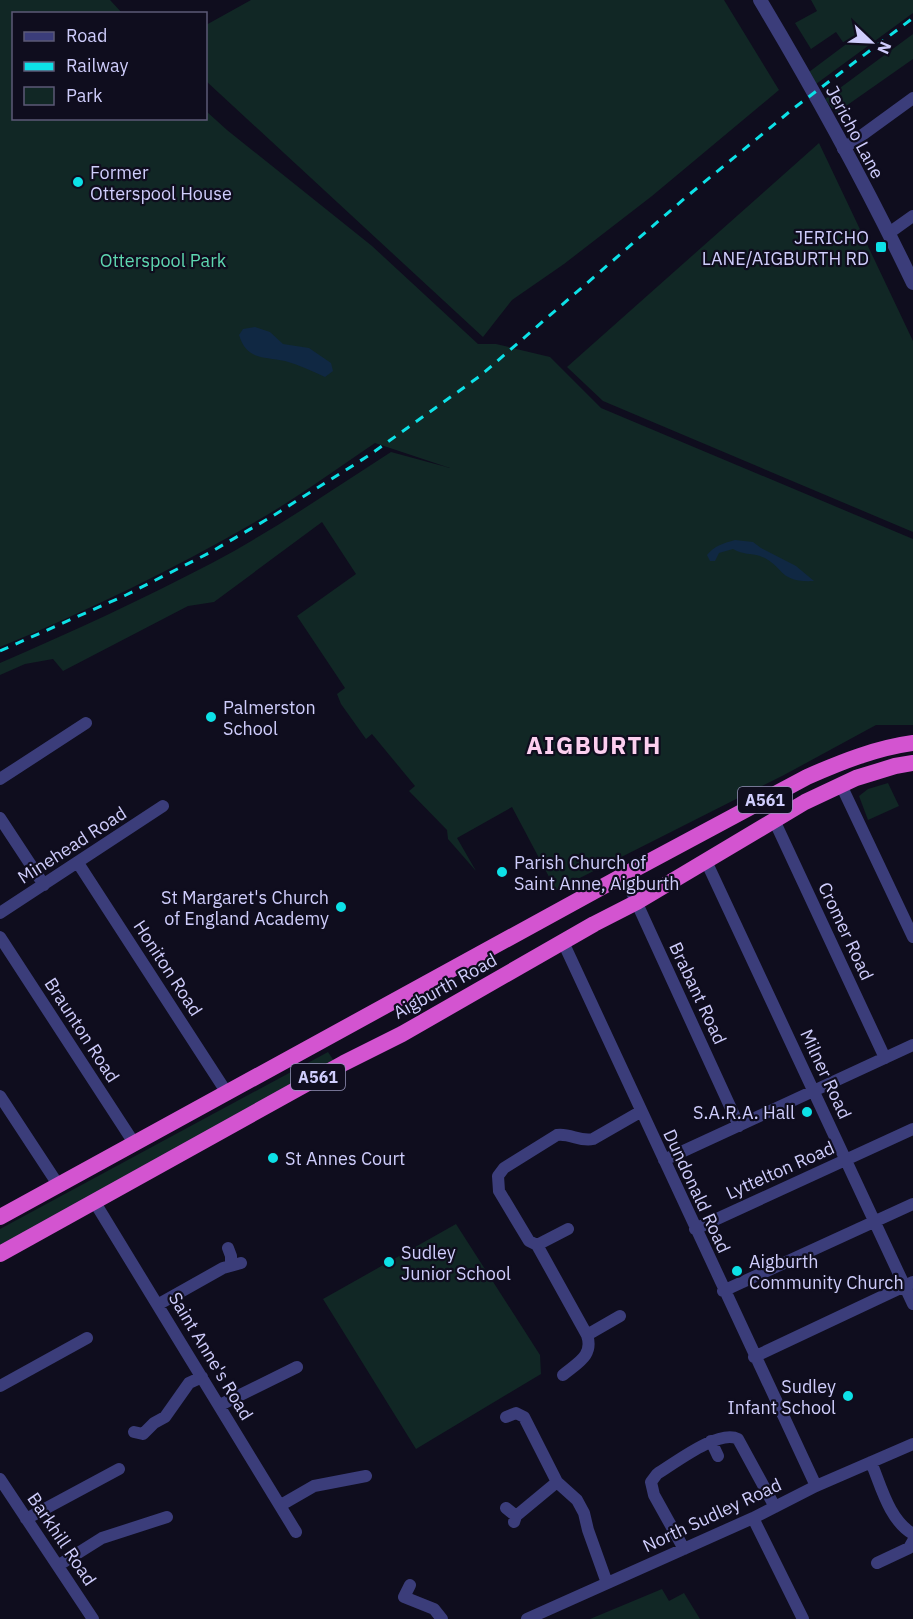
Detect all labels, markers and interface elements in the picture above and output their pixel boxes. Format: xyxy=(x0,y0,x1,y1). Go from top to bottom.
legend xyxy=(12,12,207,120)
north arrow xyxy=(841,12,901,72)
text: Road xyxy=(66,24,107,47)
text: N xyxy=(873,39,896,57)
text: Railway xyxy=(66,54,128,77)
street label: Jericho Lane xyxy=(821,81,889,183)
text: Park xyxy=(66,84,103,107)
place label: Former Otterspool House xyxy=(90,161,232,205)
marker: Former Otterspool House xyxy=(71,175,85,189)
place label: JERICHO LANE/AIGBURTH RD xyxy=(702,226,869,270)
marker: JERICHO LANE/AIGBURTH RD xyxy=(874,240,888,254)
park label: Otterspool Park xyxy=(100,249,227,272)
place label: Palmerston School xyxy=(223,696,316,740)
marker: Palmerston School xyxy=(204,710,218,724)
district label: AIGBURTH xyxy=(526,729,662,761)
road number: A561 xyxy=(738,787,792,813)
street label: Minehead Road xyxy=(13,801,131,889)
place label: Parish Church of Saint Anne, Aigburth xyxy=(514,851,679,895)
marker: Parish Church of Saint Anne, Aigburth xyxy=(495,865,509,879)
street label: Cromer Road xyxy=(813,878,879,984)
place label: St Margaret's Church of England Academy xyxy=(161,886,329,930)
marker: St Margaret's Church of England Academy xyxy=(334,900,348,914)
street label: Honiton Road xyxy=(128,916,208,1020)
street label: Brabant Road xyxy=(664,938,732,1048)
street label: Aigburth Road xyxy=(389,948,501,1024)
street label: Braunton Road xyxy=(40,973,124,1087)
street label: Milner Road xyxy=(795,1025,857,1123)
road number: A561 xyxy=(291,1064,345,1090)
place label: S.A.R.A. Hall xyxy=(693,1101,795,1124)
marker: S.A.R.A. Hall xyxy=(800,1105,814,1119)
street label: Dundonald Road xyxy=(658,1125,736,1257)
street label: Lyttelton Road xyxy=(722,1136,838,1204)
place label: St Annes Court xyxy=(285,1147,405,1170)
marker: St Annes Court xyxy=(266,1151,280,1165)
place label: Sudley Junior School xyxy=(401,1241,511,1285)
place label: Aigburth Community Church xyxy=(749,1250,904,1294)
marker: Sudley Junior School xyxy=(382,1255,396,1269)
marker: Aigburth Community Church xyxy=(730,1264,744,1278)
street label: Saint Anne's Road xyxy=(164,1288,258,1424)
place label: Sudley Infant School xyxy=(728,1375,836,1419)
marker: Sudley Infant School xyxy=(841,1389,855,1403)
street label: North Sudley Road xyxy=(639,1473,785,1557)
street label: Barkhill Road xyxy=(22,1488,102,1590)

